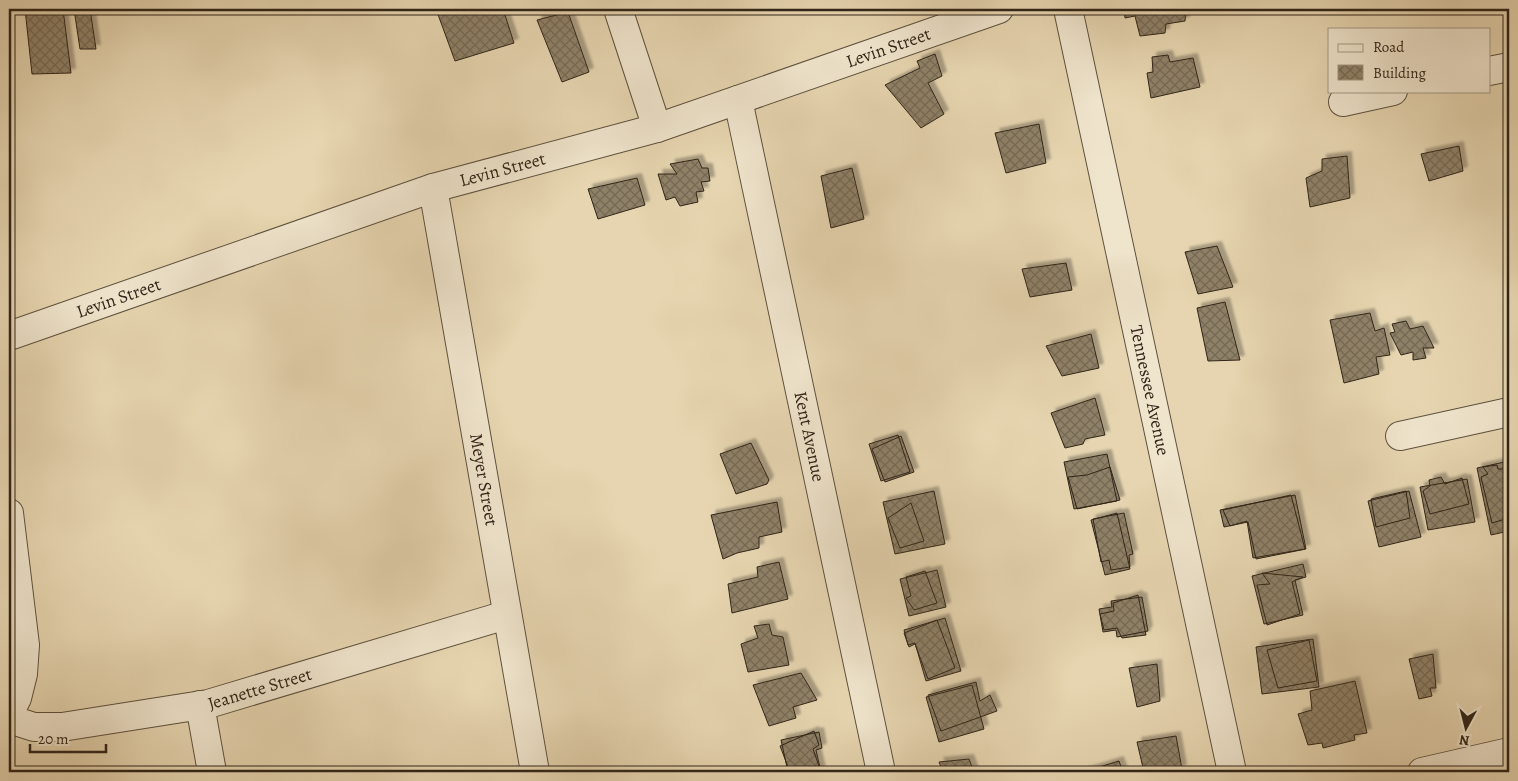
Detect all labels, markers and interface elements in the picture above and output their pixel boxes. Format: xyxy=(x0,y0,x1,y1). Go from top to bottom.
street label: Levin Street xyxy=(843,22,934,73)
legend xyxy=(1328,28,1490,92)
text: Road xyxy=(1373,37,1405,57)
text: Building xyxy=(1373,63,1426,83)
street label: Levin Street xyxy=(457,146,548,192)
street label: Levin Street xyxy=(73,272,164,324)
street label: Tennessee Avenue xyxy=(1124,323,1176,458)
street label: Kent Avenue xyxy=(788,389,831,484)
street label: Meyer Street xyxy=(464,431,504,528)
street label: Jeanette Street xyxy=(205,662,315,715)
north arrow xyxy=(1440,704,1490,754)
scale bar xyxy=(30,721,106,753)
text: 20 m xyxy=(38,729,69,749)
text: N xyxy=(1458,730,1471,750)

